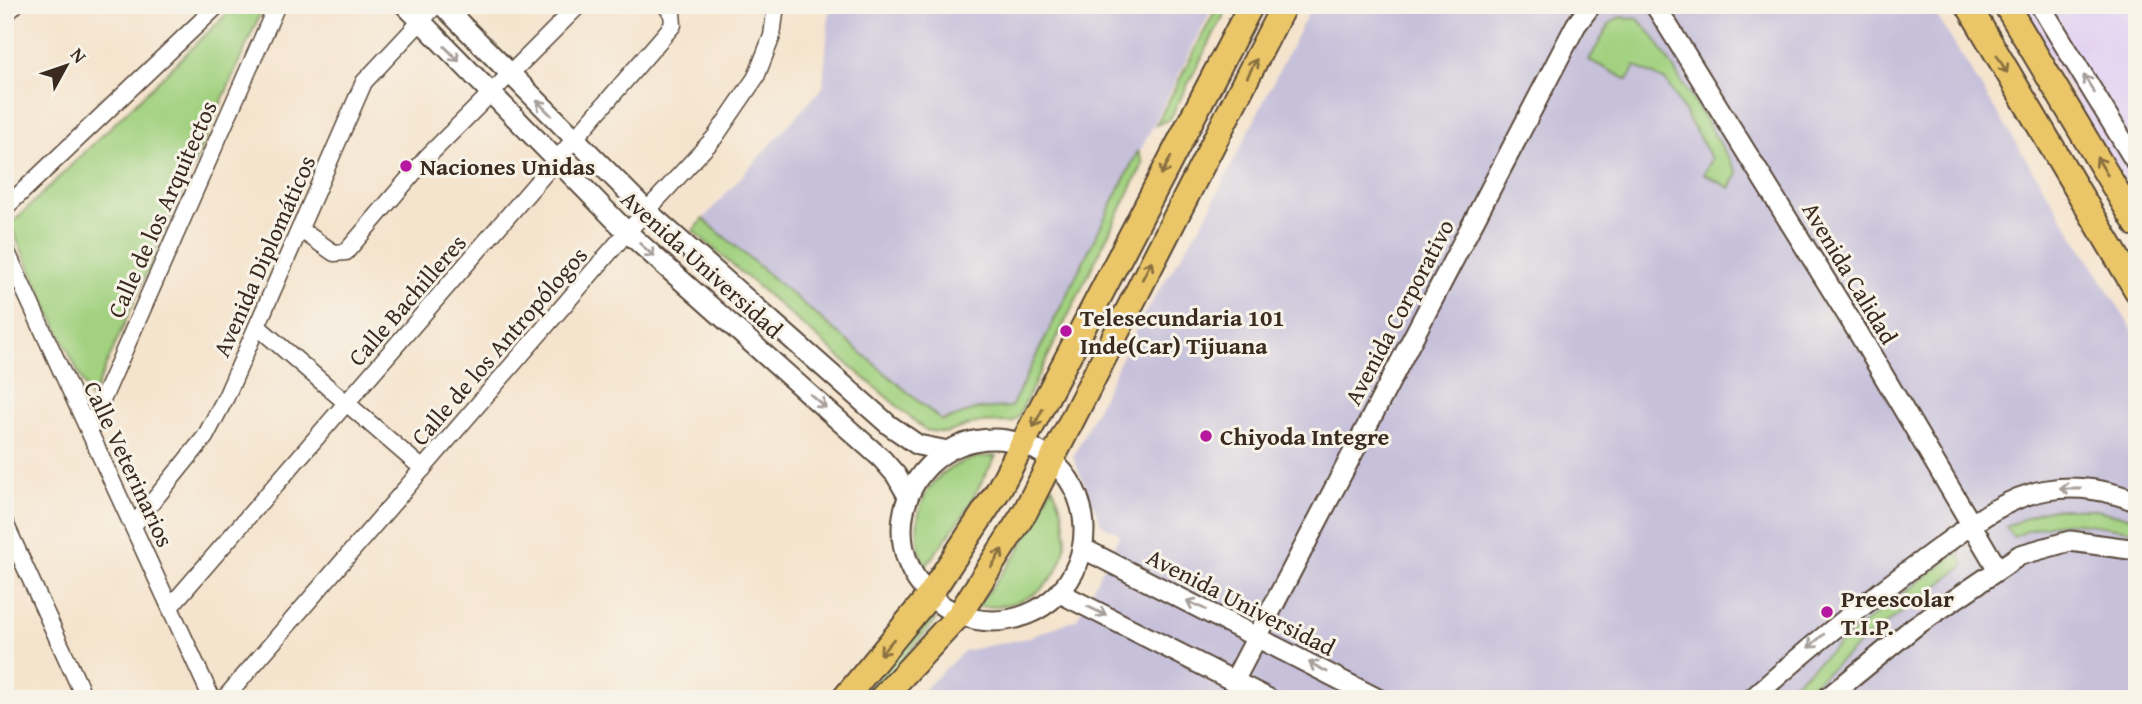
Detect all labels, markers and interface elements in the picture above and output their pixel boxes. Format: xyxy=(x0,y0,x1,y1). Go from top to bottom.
north arrow xyxy=(32,32,102,102)
text: N xyxy=(64,41,94,69)
one-way arrow xyxy=(444,45,461,62)
one-way arrow xyxy=(1996,54,2010,74)
one-way arrow xyxy=(1245,58,1259,79)
one-way arrow xyxy=(2081,75,2095,95)
street label: Calle de los Arquitectos xyxy=(98,95,226,323)
one-way arrow xyxy=(536,100,553,117)
place label: Naciones Unidas xyxy=(420,149,595,184)
street label: Avenida Diplomáticos xyxy=(204,150,324,362)
one-way arrow xyxy=(1159,155,1172,176)
one-way arrow xyxy=(2094,157,2108,177)
marker: Naciones Unidas xyxy=(398,158,414,174)
street label: Avenida Universidad xyxy=(613,182,791,347)
street label: Avenida Calidad xyxy=(1794,195,1906,351)
street label: Avenida Corporativo xyxy=(1335,213,1463,411)
street label: Calle Bachilleres xyxy=(340,226,474,374)
street label: Calle de los Antropólogos xyxy=(403,239,595,453)
one-way arrow xyxy=(638,242,656,258)
one-way arrow xyxy=(1141,260,1154,281)
place label: Telesecundaria 101 Inde(Car) Tijuana xyxy=(1080,300,1285,363)
marker: Telesecundaria 101 Inde(Car) Tijuana xyxy=(1058,323,1074,339)
street label: Calle Veterinarios xyxy=(75,375,183,553)
one-way arrow xyxy=(809,393,827,409)
one-way arrow xyxy=(1030,407,1044,428)
place label: Chiyoda Integre xyxy=(1220,419,1390,454)
marker: Chiyoda Integre xyxy=(1198,428,1214,444)
one-way arrow xyxy=(2059,482,2082,496)
street label: Avenida Universidad xyxy=(1141,539,1342,665)
one-way arrow xyxy=(990,549,1004,569)
place label: Preescolar T.I.P. xyxy=(1841,581,1954,644)
one-way arrow xyxy=(1186,598,1207,611)
one-way arrow xyxy=(1086,604,1107,618)
marker: Preescolar T.I.P. xyxy=(1819,604,1835,620)
one-way arrow xyxy=(1808,632,1825,649)
one-way arrow xyxy=(879,638,894,656)
one-way arrow xyxy=(1308,660,1328,674)

